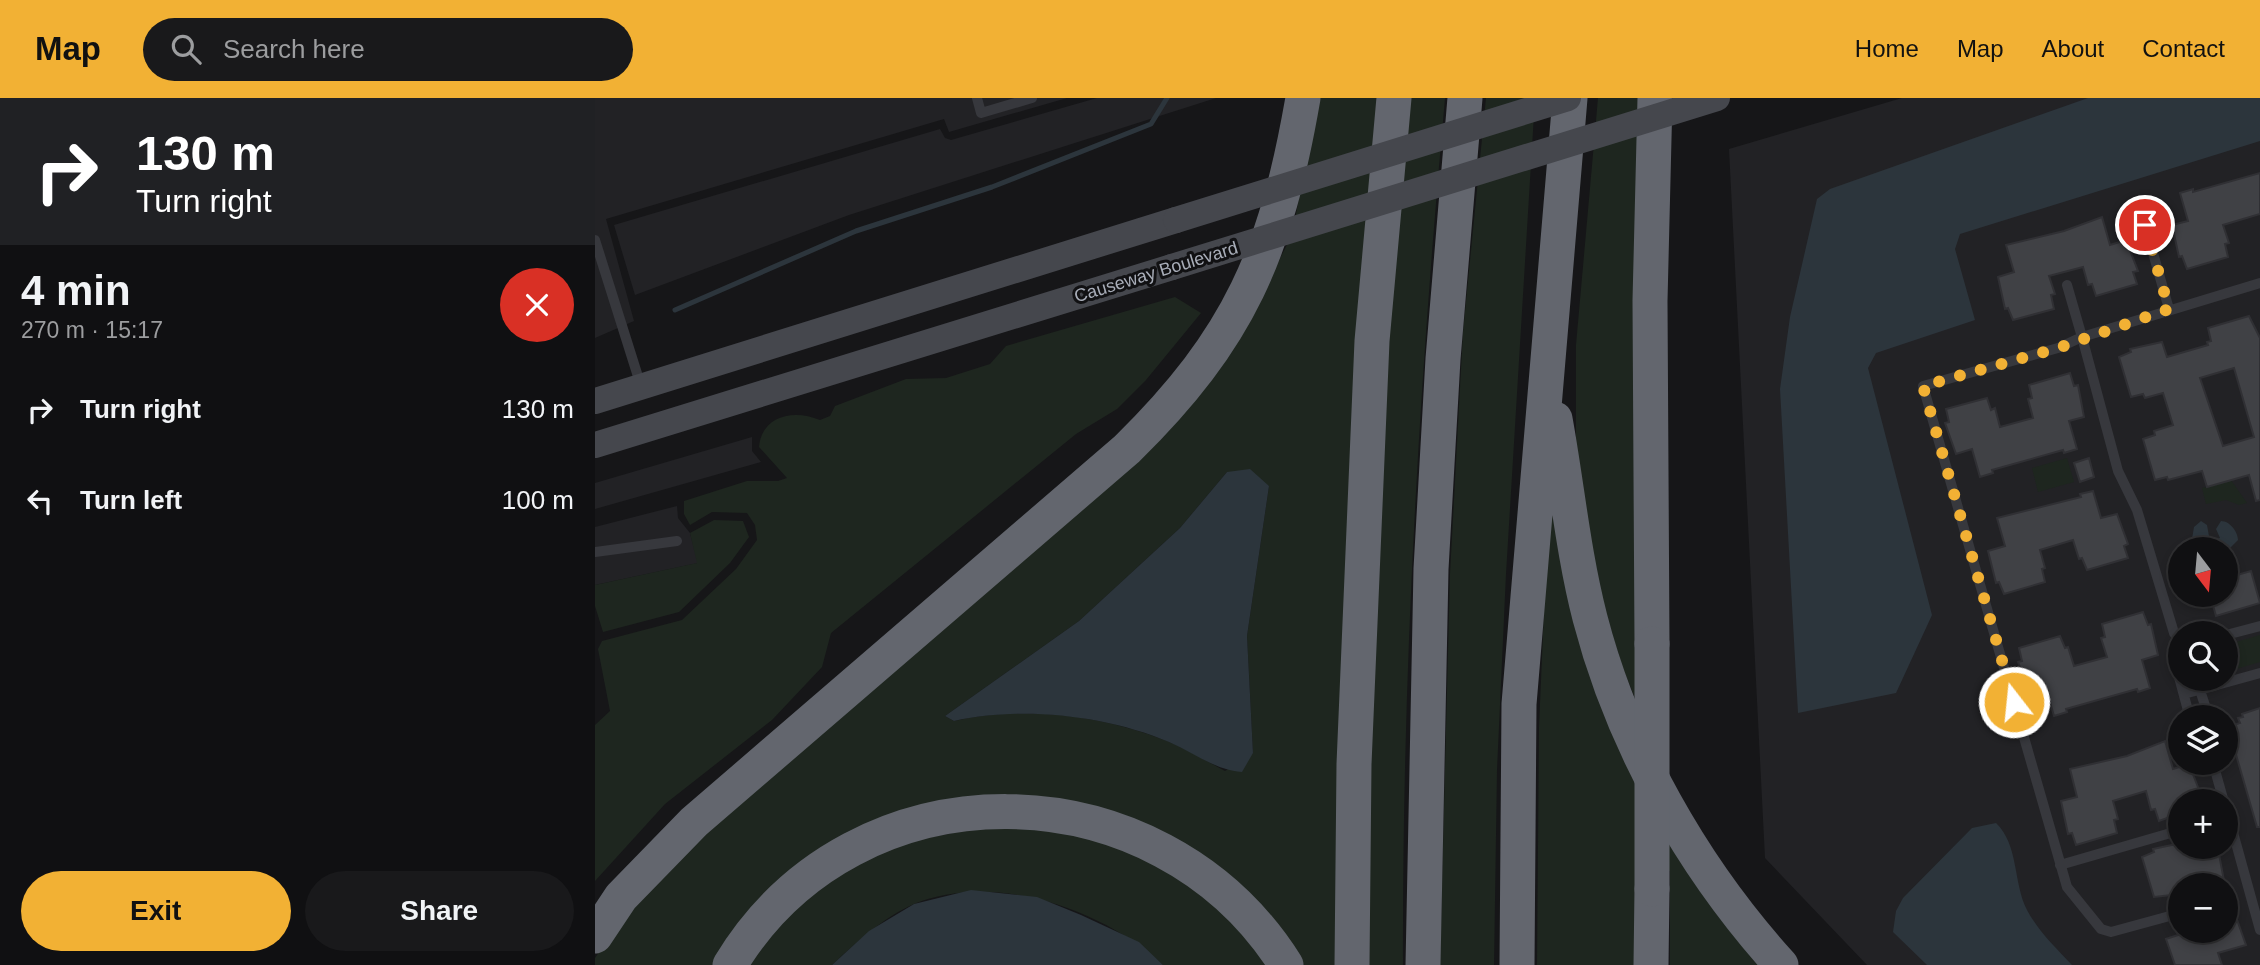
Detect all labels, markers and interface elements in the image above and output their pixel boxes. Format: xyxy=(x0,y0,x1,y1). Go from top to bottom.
search box xyxy=(143,18,633,81)
text: Map xyxy=(35,30,101,67)
icon: search xyxy=(167,30,205,68)
text: Search here xyxy=(223,34,365,64)
text: Home xyxy=(1855,35,1919,62)
text: Map xyxy=(1957,35,2004,62)
text: About xyxy=(2042,35,2104,62)
text: Contact xyxy=(2142,35,2225,62)
icon: right xyxy=(21,126,112,217)
text: 130 m xyxy=(136,126,275,180)
text: Turn right xyxy=(136,183,272,219)
pin xyxy=(2115,195,2175,255)
icon: arrive xyxy=(2126,206,2164,244)
street label: Causeway Boulevard xyxy=(1072,238,1240,306)
text: 4 min xyxy=(21,267,131,314)
button: close xyxy=(500,268,574,342)
text: 270 m · 15:17 xyxy=(21,317,163,343)
icon: right xyxy=(21,391,59,429)
text: Turn right xyxy=(80,394,201,424)
text: 130 m xyxy=(502,394,574,424)
icon: left xyxy=(21,482,59,520)
text: Turn left xyxy=(80,485,182,515)
text: 100 m xyxy=(502,485,574,515)
north arrow xyxy=(2168,537,2238,607)
map controls xyxy=(2168,537,2238,943)
button: search xyxy=(2168,621,2238,691)
position arrow xyxy=(1977,665,2051,739)
button: layers xyxy=(2168,705,2238,775)
button: + xyxy=(2168,789,2238,859)
button: Exit xyxy=(21,871,291,951)
button: Share xyxy=(305,871,574,951)
button: − xyxy=(2168,873,2238,943)

